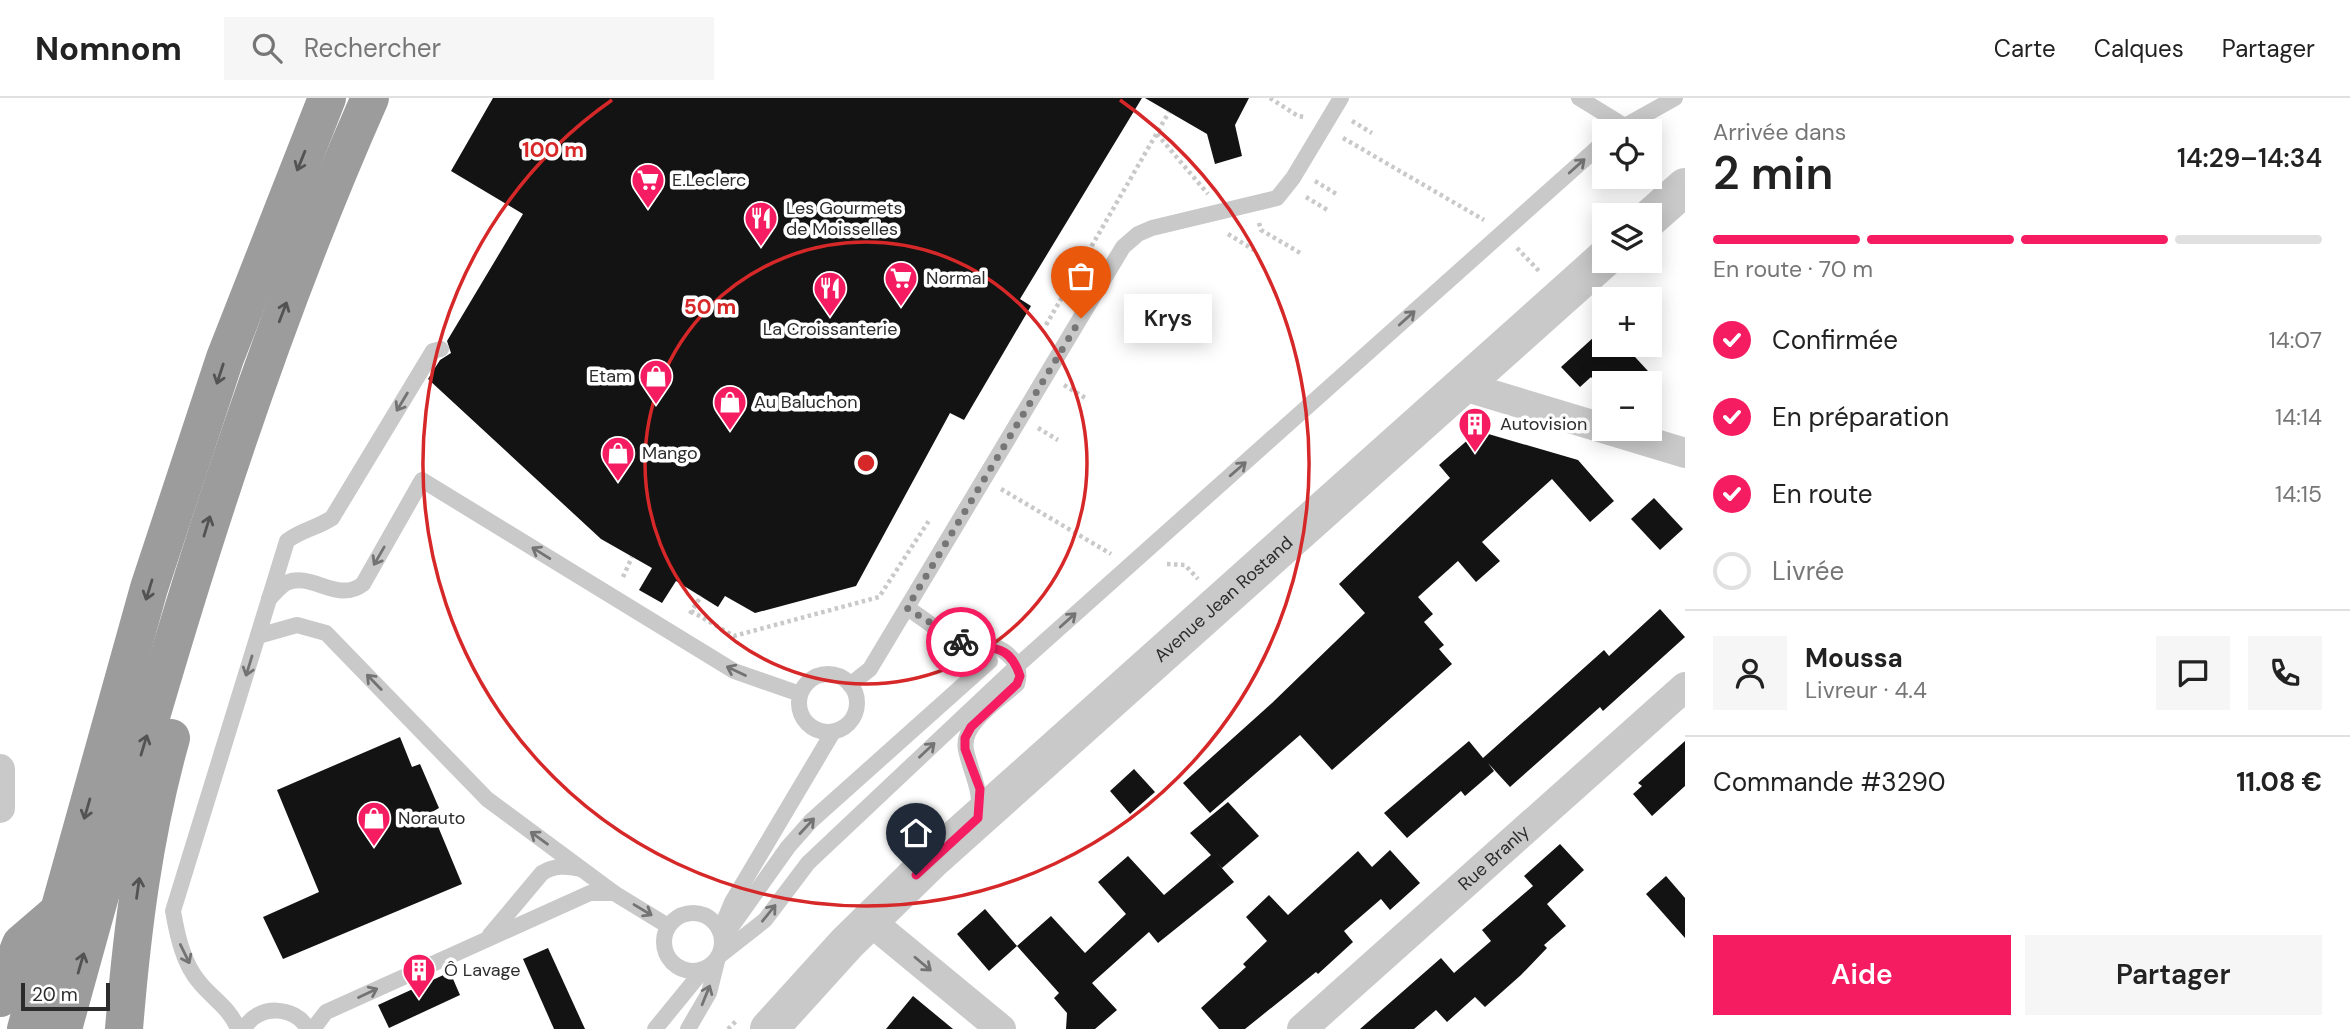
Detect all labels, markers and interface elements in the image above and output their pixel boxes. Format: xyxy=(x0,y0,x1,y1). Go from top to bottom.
search box xyxy=(224,17,714,80)
text: Nomnom xyxy=(35,27,182,70)
icon: search xyxy=(248,29,286,67)
text: Rechercher xyxy=(304,31,441,65)
text: Carte xyxy=(1994,33,2056,64)
text: Calques xyxy=(2094,33,2184,64)
text: Partager xyxy=(2222,33,2315,64)
text: Arrivée dans xyxy=(1713,117,1846,147)
map controls xyxy=(1592,119,1662,441)
button: locate xyxy=(1592,119,1662,189)
text: 100 m xyxy=(522,136,584,164)
text: 14:29–14:34 xyxy=(2177,141,2322,175)
text: 2 min xyxy=(1713,143,1833,203)
one-way arrow xyxy=(294,150,307,172)
one-way arrow xyxy=(1568,158,1586,174)
supermarket icon: E.Leclerc xyxy=(629,161,667,210)
place label: E.Leclerc xyxy=(672,168,746,192)
place label: Les Gourmets de Moisselles xyxy=(786,196,903,241)
restaurant icon: Les Gourmets de Moisselles xyxy=(742,199,780,248)
button: layers xyxy=(1592,203,1662,273)
pin xyxy=(1051,246,1111,318)
text: En route · 70 m xyxy=(1713,254,1873,284)
icon: bag xyxy=(1062,257,1100,295)
supermarket icon: Normal xyxy=(882,259,920,308)
place label: Normal xyxy=(926,266,986,290)
restaurant icon: La Croissanterie xyxy=(811,269,849,318)
button: + xyxy=(1592,287,1662,357)
text: 50 m xyxy=(684,293,736,321)
callout: Krys xyxy=(1123,294,1210,342)
one-way arrow xyxy=(277,301,290,323)
text: Krys xyxy=(1144,303,1192,333)
one-way arrow xyxy=(1398,309,1415,326)
place label: La Croissanterie xyxy=(763,317,897,341)
icon: check xyxy=(1713,321,1751,359)
text: Confirmée xyxy=(1772,323,1898,357)
text: 14:07 xyxy=(2269,325,2322,355)
shop icon: Etam xyxy=(637,357,675,406)
one-way arrow xyxy=(213,362,225,384)
place label: Etam xyxy=(589,364,632,388)
button: − xyxy=(1592,371,1662,441)
shop icon: Au Baluchon xyxy=(711,383,749,432)
place label: Au Baluchon xyxy=(754,390,857,414)
one-way arrow xyxy=(395,392,409,412)
icon: check xyxy=(1713,398,1751,436)
text: En préparation xyxy=(1772,400,1949,434)
text: 14:14 xyxy=(2275,402,2322,432)
building icon: Autovision xyxy=(1456,405,1494,454)
place label: Autovision xyxy=(1500,412,1587,436)
shop icon: Mango xyxy=(599,434,637,483)
place label: Mango xyxy=(642,441,698,465)
centre of rings xyxy=(854,451,878,475)
one-way arrow xyxy=(1228,461,1246,477)
icon: check xyxy=(1713,475,1751,513)
text: En route xyxy=(1772,477,1873,511)
text: 14:15 xyxy=(2275,479,2322,509)
one-way arrow xyxy=(202,515,215,537)
street label: Avenue Jean Rostand xyxy=(1149,531,1298,668)
one-way arrow xyxy=(372,545,386,565)
one-way arrow xyxy=(532,545,552,559)
text: Livrée xyxy=(1772,554,1844,588)
one-way arrow xyxy=(141,578,154,600)
courier xyxy=(926,607,996,677)
one-way arrow xyxy=(1059,612,1077,628)
icon: bike xyxy=(942,623,980,661)
button: person xyxy=(1713,636,1787,710)
button: chat xyxy=(2156,636,2230,710)
button: phone xyxy=(2248,636,2322,710)
text: Moussa xyxy=(1805,641,1903,675)
one-way arrow xyxy=(241,655,254,677)
one-way arrow xyxy=(726,663,747,677)
one-way arrow xyxy=(366,674,383,691)
text: Livreur · 4.4 xyxy=(1805,675,1927,705)
one-way arrow xyxy=(138,734,151,756)
one-way arrow xyxy=(918,742,935,759)
text: Commande #3290 xyxy=(1713,765,1946,799)
text: 11.08 € xyxy=(2236,765,2322,799)
one-way arrow xyxy=(79,797,92,819)
shop icon: Norauto xyxy=(355,799,393,848)
pin xyxy=(886,803,946,875)
place label: Norauto xyxy=(398,806,465,830)
icon: home xyxy=(897,814,935,852)
one-way arrow xyxy=(798,818,815,835)
street label: Rue Branly xyxy=(1453,820,1534,896)
one-way arrow xyxy=(530,830,549,845)
one-way arrow xyxy=(132,877,145,900)
one-way arrow xyxy=(632,904,652,918)
one-way arrow xyxy=(762,905,777,923)
button: Aide xyxy=(1713,935,2011,1015)
button: Partager xyxy=(2025,935,2322,1015)
one-way arrow xyxy=(179,943,192,964)
building icon: Ô Lavage xyxy=(400,951,438,1000)
one-way arrow xyxy=(75,952,88,975)
one-way arrow xyxy=(913,957,931,972)
place label: Ô Lavage xyxy=(444,958,520,982)
scale bar xyxy=(21,980,110,1012)
text: 20 m xyxy=(32,982,78,1007)
one-way arrow xyxy=(701,984,714,1006)
one-way arrow xyxy=(357,986,378,999)

